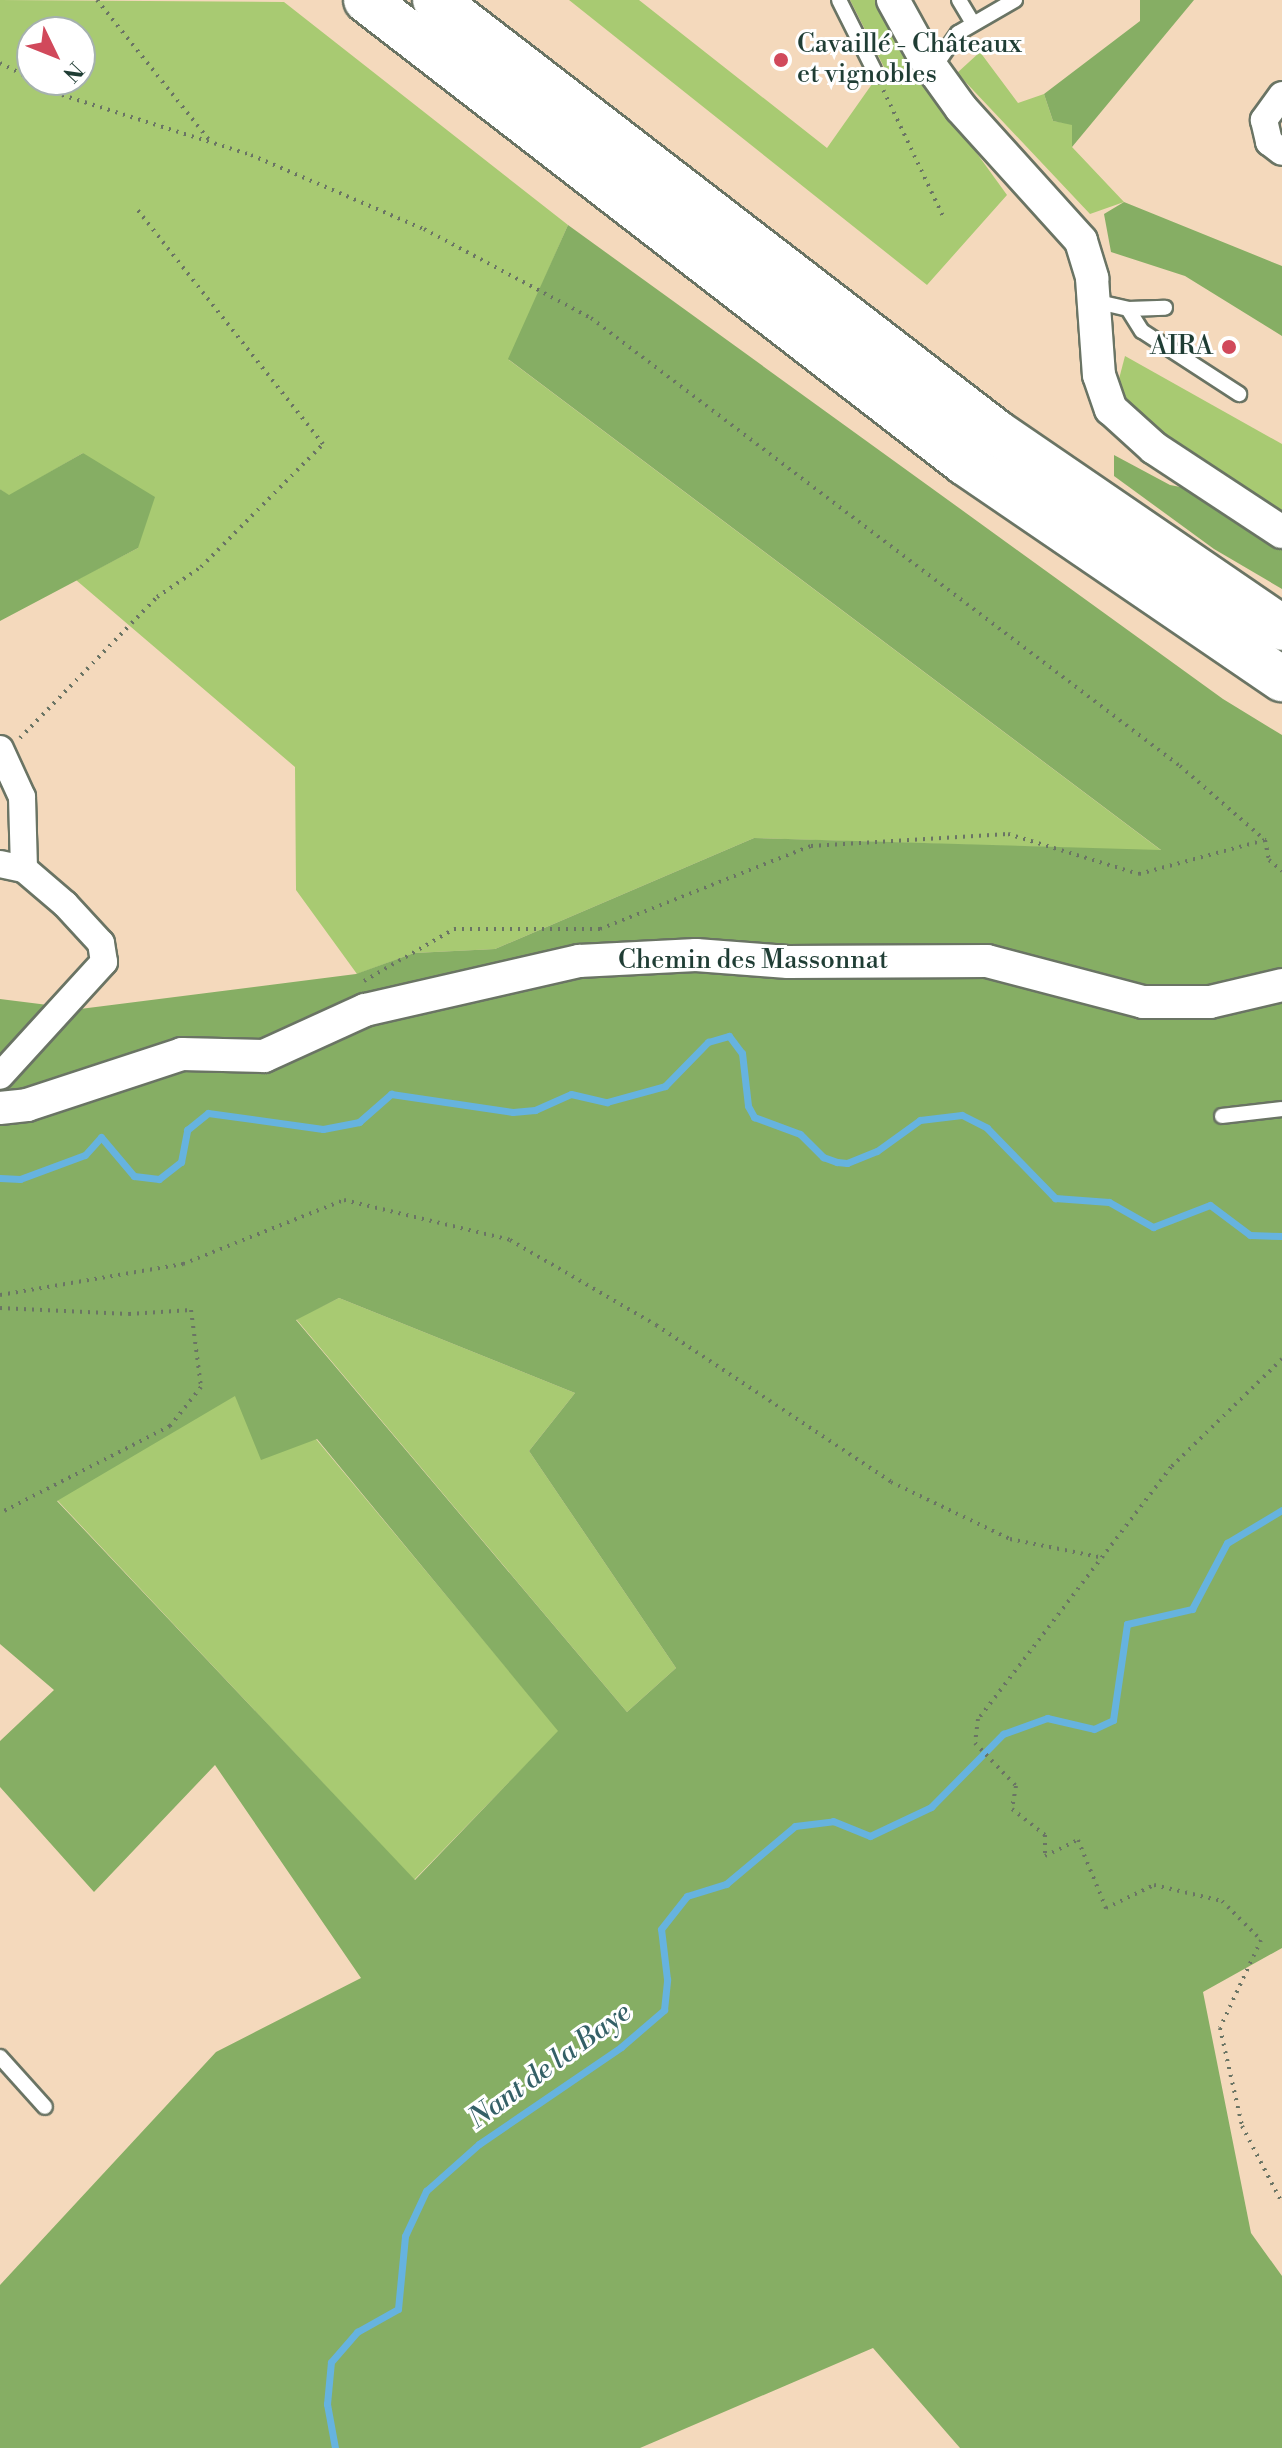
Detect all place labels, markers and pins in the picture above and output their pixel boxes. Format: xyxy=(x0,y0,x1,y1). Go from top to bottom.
place label: Cavaillé - Châteaux et vignobles xyxy=(797,29,1022,90)
marker: Cavaillé - Châteaux et vignobles xyxy=(772,51,790,69)
place label: AIRA xyxy=(1150,331,1213,363)
marker: AIRA xyxy=(1220,338,1238,356)

